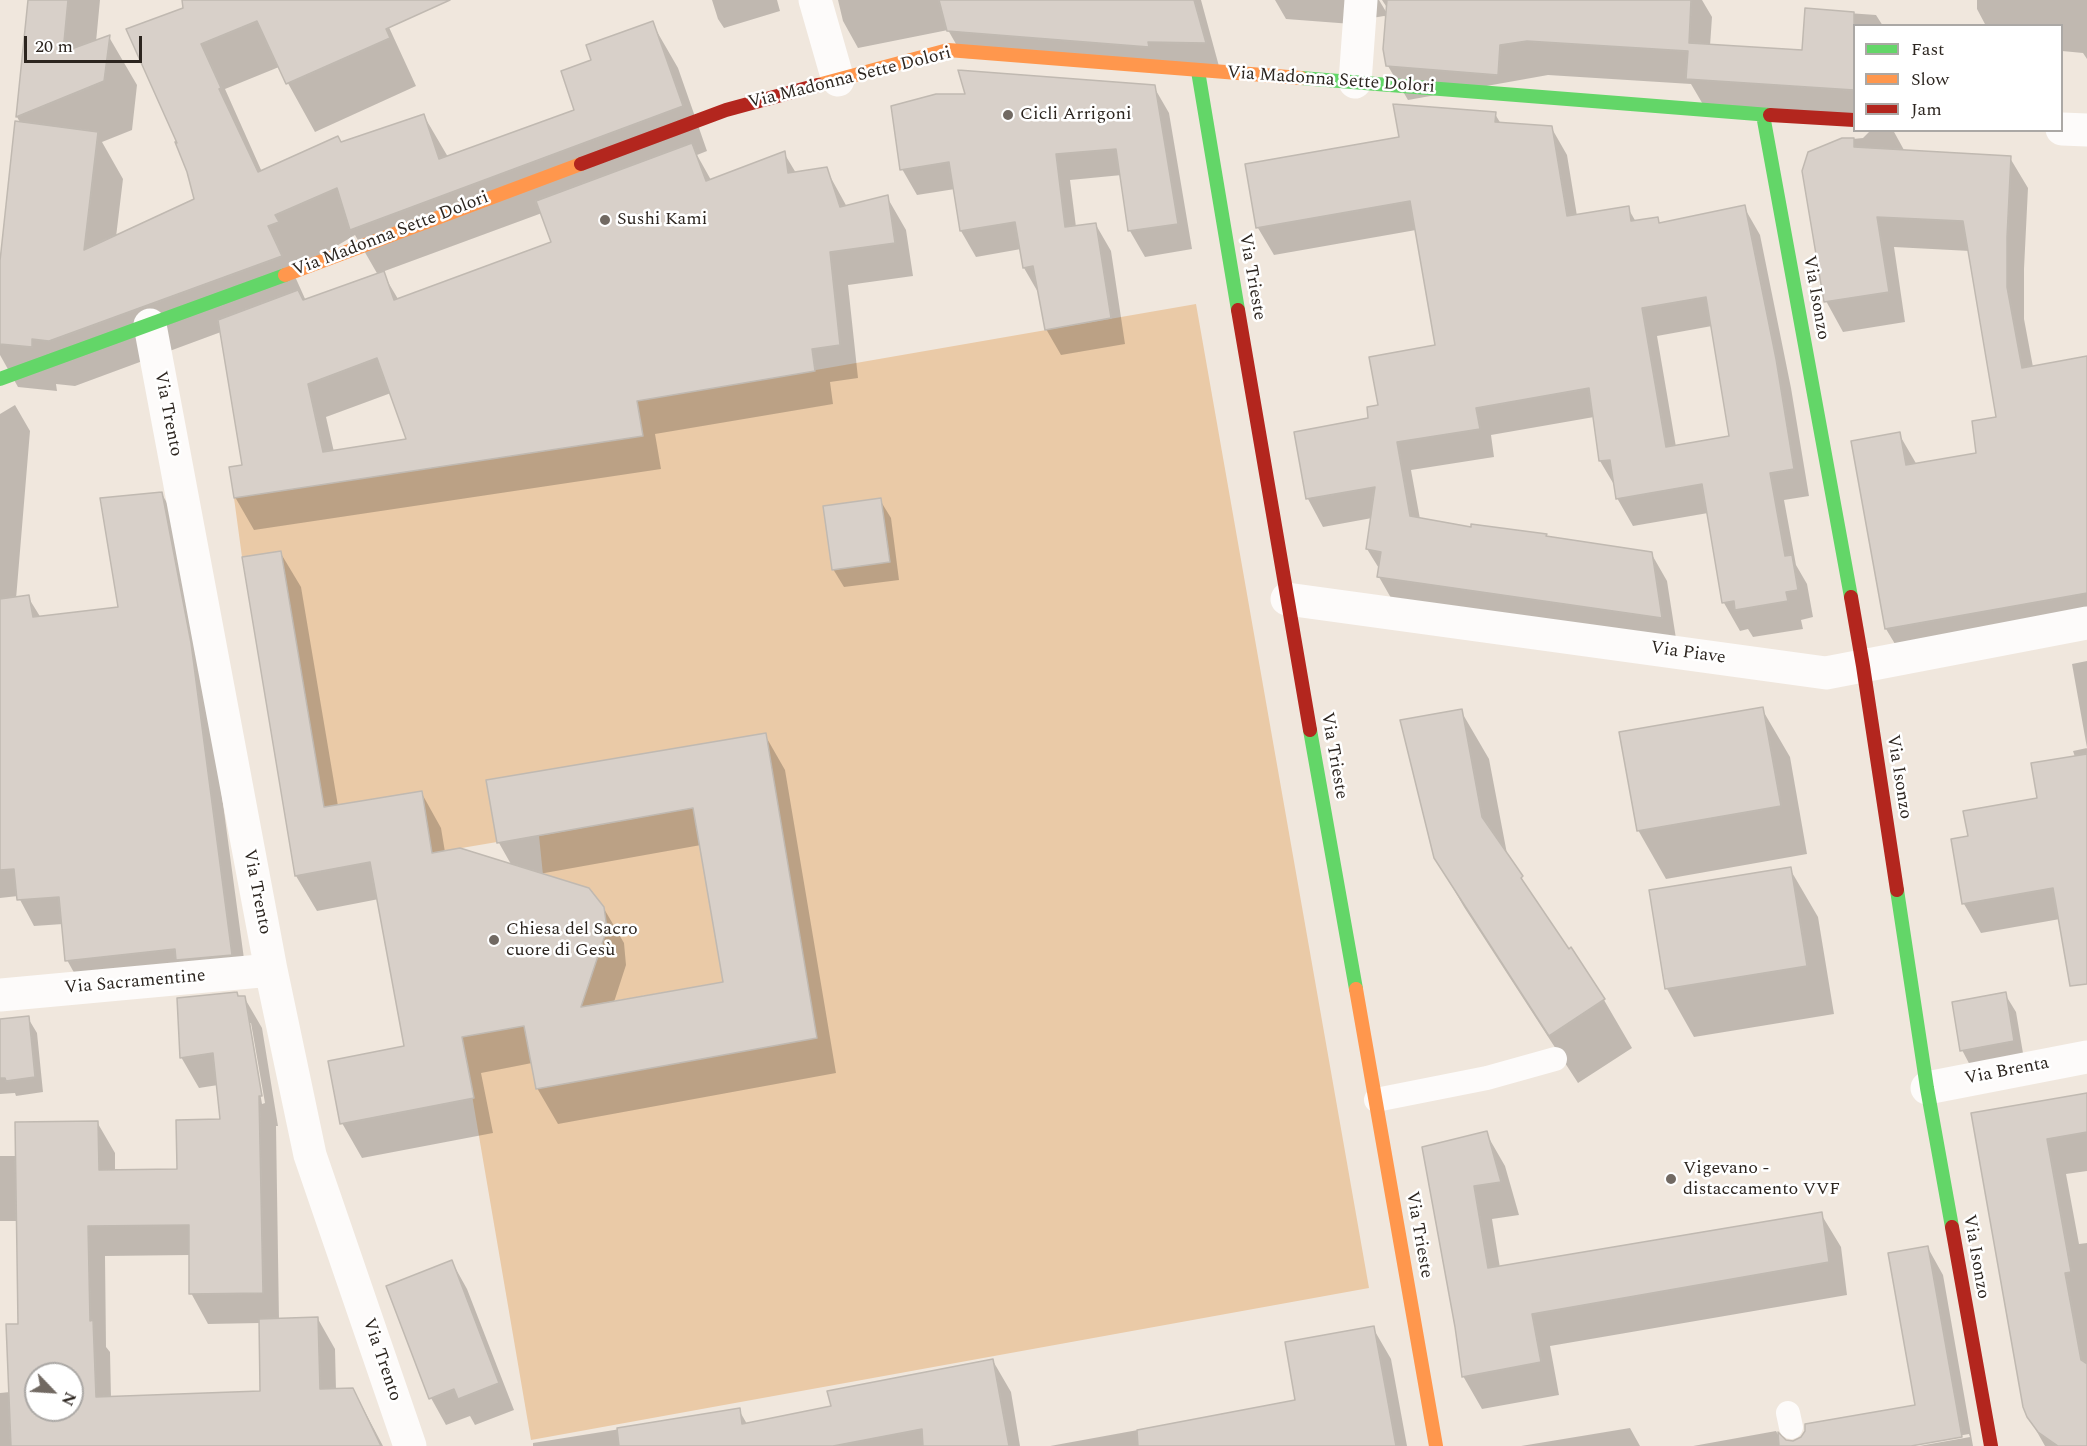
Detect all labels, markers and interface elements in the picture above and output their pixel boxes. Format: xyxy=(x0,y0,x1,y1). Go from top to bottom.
scale bar xyxy=(27,24,146,62)
legend xyxy=(1853,24,2063,132)
text: 20 m xyxy=(35,33,73,60)
text: Fast xyxy=(1911,36,1944,63)
street label: Via Madonna Sette Dolori xyxy=(746,43,954,115)
street label: Via Madonna Sette Dolori xyxy=(1226,63,1436,99)
text: Slow xyxy=(1911,66,1949,93)
text: Jam xyxy=(1911,96,1942,123)
place label: Cicli Arrigoni xyxy=(1020,104,1132,126)
marker: Cicli Arrigoni xyxy=(1001,108,1015,122)
street label: Via Madonna Sette Dolori xyxy=(290,188,492,282)
place label: Sushi Kami xyxy=(617,209,707,231)
marker: Sushi Kami xyxy=(598,213,612,227)
street label: Via Trieste xyxy=(1233,232,1269,322)
street label: Via Isonzo xyxy=(1797,254,1833,342)
street label: Via Trento xyxy=(148,370,186,458)
street label: Via Piave xyxy=(1649,638,1727,670)
street label: Via Trieste xyxy=(1315,711,1351,801)
street label: Via Isonzo xyxy=(1881,733,1915,821)
street label: Via Trento xyxy=(237,848,275,936)
place label: Chiesa del Sacro cuore di Gesù xyxy=(506,919,638,962)
marker: Chiesa del Sacro cuore di Gesù xyxy=(487,933,501,947)
street label: Via Sacramentine xyxy=(64,966,206,1000)
street label: Via Brenta xyxy=(1963,1053,2051,1091)
place label: Vigevano - distaccamento VVF xyxy=(1683,1158,1840,1200)
marker: Vigevano - distaccamento VVF xyxy=(1664,1172,1678,1186)
street label: Via Trieste xyxy=(1400,1190,1436,1280)
street label: Via Isonzo xyxy=(1957,1213,1993,1301)
street label: Via Trento xyxy=(357,1316,405,1404)
north arrow xyxy=(24,1362,84,1422)
text: N xyxy=(55,1388,82,1410)

